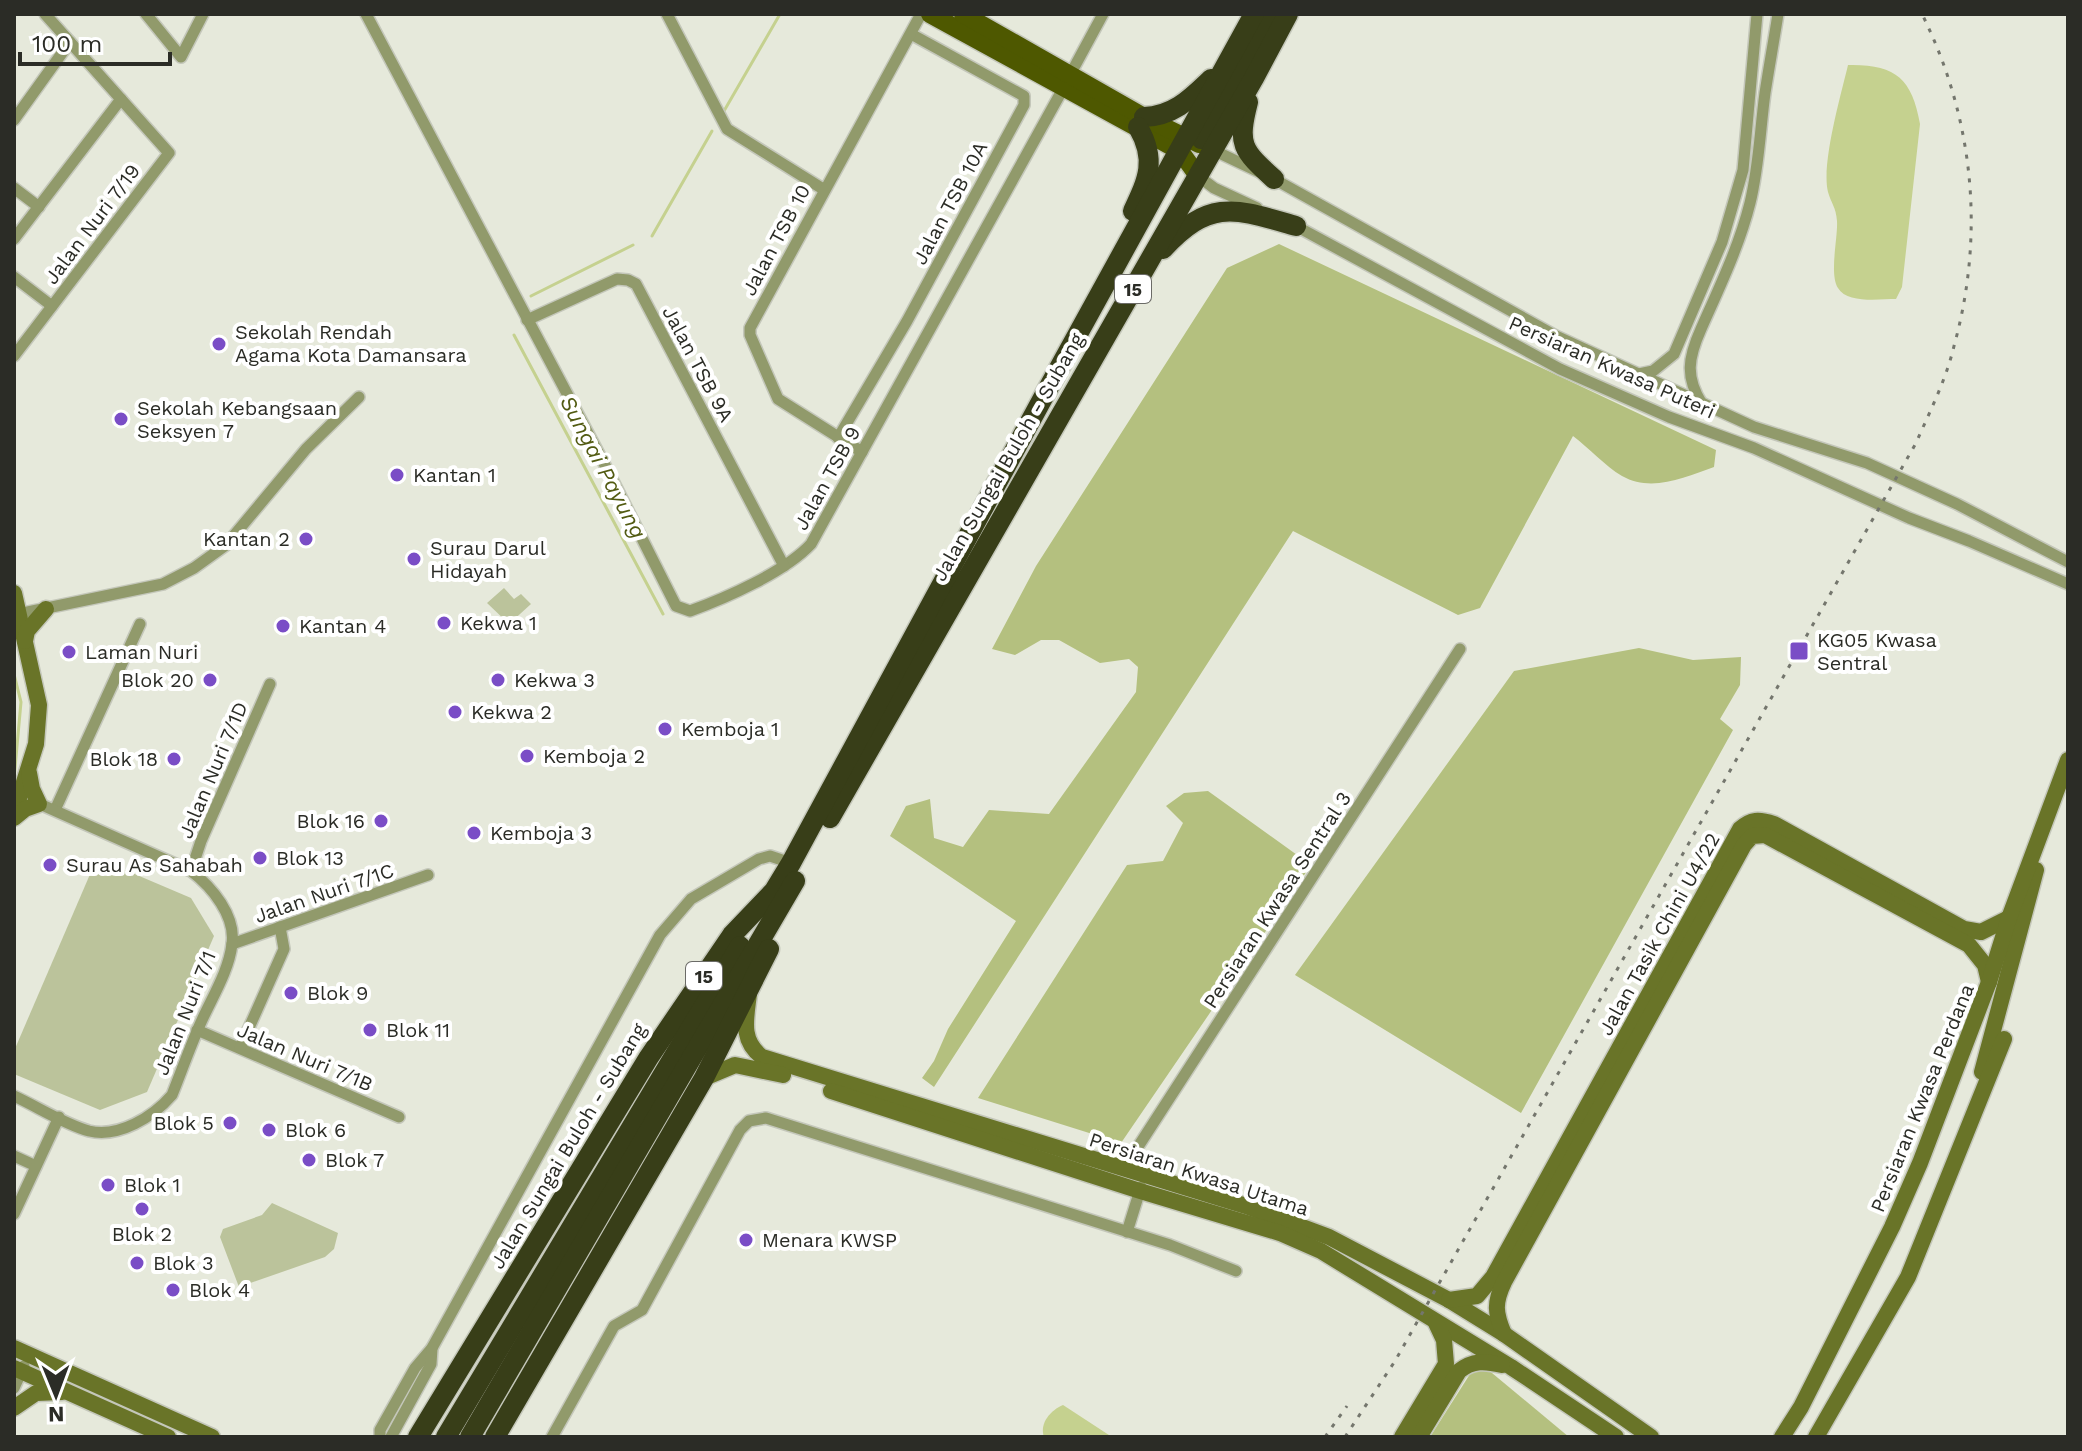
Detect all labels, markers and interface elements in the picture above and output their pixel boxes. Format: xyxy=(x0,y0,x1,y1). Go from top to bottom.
scale bar xyxy=(20,16,170,66)
text: 100 m xyxy=(32,30,102,58)
street label: Jalan TSB 10A xyxy=(908,137,992,269)
street label: Jalan Nuri 7/19 xyxy=(39,159,145,289)
street label: Jalan TSB 10 xyxy=(737,180,815,300)
road number: 15 xyxy=(1115,275,1151,303)
street label: Jalan TSB 9A xyxy=(657,302,739,426)
street label: Persiaran Kwasa Puteri xyxy=(1505,311,1719,423)
place label: Sekolah Rendah Agama Kota Damansara xyxy=(235,320,467,367)
street label: Jalan Sungai Buloh - Subang xyxy=(927,329,1089,585)
marker: Sekolah Rendah Agama Kota Damansara xyxy=(210,335,228,353)
water label: Sungai Payung xyxy=(555,391,651,543)
place label: Sekolah Kebangsaan Seksyen 7 xyxy=(137,396,337,443)
marker: Sekolah Kebangsaan Seksyen 7 xyxy=(112,410,130,428)
street label: Jalan TSB 9 xyxy=(789,422,865,534)
place label: Kantan 1 xyxy=(413,463,496,487)
marker: Kantan 1 xyxy=(388,466,406,484)
place label: Kantan 2 xyxy=(203,527,290,551)
marker: Kantan 2 xyxy=(297,530,315,548)
place label: Surau Darul Hidayah xyxy=(430,536,546,583)
marker: Surau Darul Hidayah xyxy=(405,550,423,568)
place label: Kekwa 1 xyxy=(460,611,537,635)
place label: Kantan 4 xyxy=(299,614,387,638)
marker: Kekwa 1 xyxy=(435,614,453,632)
marker: Kantan 4 xyxy=(274,617,292,635)
place label: KG05 Kwasa Sentral xyxy=(1817,628,1937,675)
place label: Laman Nuri xyxy=(85,640,198,664)
marker: KG05 Kwasa Sentral xyxy=(1788,640,1810,662)
marker: Laman Nuri xyxy=(60,643,78,661)
place label: Blok 20 xyxy=(121,668,194,692)
place label: Kekwa 3 xyxy=(514,668,595,692)
marker: Blok 20 xyxy=(201,671,219,689)
marker: Kekwa 3 xyxy=(489,671,507,689)
street label: Jalan Nuri 7/1D xyxy=(173,698,253,842)
place label: Kekwa 2 xyxy=(471,700,552,724)
marker: Kekwa 2 xyxy=(446,703,464,721)
place label: Kemboja 1 xyxy=(681,717,779,741)
marker: Kemboja 1 xyxy=(656,720,674,738)
place label: Kemboja 2 xyxy=(543,744,645,768)
place label: Blok 18 xyxy=(89,747,158,771)
marker: Kemboja 2 xyxy=(518,747,536,765)
marker: Blok 18 xyxy=(165,750,183,768)
street label: Persiaran Kwasa Sentral 3 xyxy=(1198,787,1356,1013)
place label: Blok 16 xyxy=(297,809,365,833)
marker: Blok 16 xyxy=(372,812,390,830)
place label: Kemboja 3 xyxy=(490,821,592,845)
marker: Kemboja 3 xyxy=(465,824,483,842)
street label: Jalan Tasik Chini U4/22 xyxy=(1593,829,1725,1039)
place label: Blok 13 xyxy=(276,846,344,870)
marker: Blok 13 xyxy=(251,849,269,867)
place label: Surau As Sahabah xyxy=(66,853,243,877)
marker: Surau As Sahabah xyxy=(41,856,59,874)
street label: Jalan Nuri 7/1C xyxy=(251,858,397,928)
street label: Jalan Nuri 7/1 xyxy=(149,947,221,1079)
road number: 15 xyxy=(686,962,722,990)
street label: Persiaran Kwasa Perdana xyxy=(1865,980,1979,1216)
place label: Blok 9 xyxy=(307,981,368,1005)
marker: Blok 9 xyxy=(282,984,300,1002)
street label: Jalan Nuri 7/1B xyxy=(234,1018,376,1096)
place label: Blok 11 xyxy=(386,1018,450,1042)
street label: Jalan Sungai Buloh - Subang xyxy=(485,1019,651,1273)
marker: Blok 11 xyxy=(361,1021,379,1039)
place label: Blok 5 xyxy=(153,1111,214,1135)
marker: Blok 5 xyxy=(221,1114,239,1132)
place label: Blok 6 xyxy=(285,1118,346,1142)
marker: Blok 6 xyxy=(260,1121,278,1139)
street label: Persiaran Kwasa Utama xyxy=(1086,1127,1312,1221)
place label: Blok 7 xyxy=(325,1148,384,1172)
marker: Blok 7 xyxy=(300,1151,318,1169)
place label: Blok 1 xyxy=(124,1173,180,1197)
marker: Blok 1 xyxy=(99,1176,117,1194)
marker: Blok 2 xyxy=(133,1200,151,1218)
place label: Blok 2 xyxy=(112,1222,172,1246)
place label: Menara KWSP xyxy=(762,1228,897,1252)
marker: Menara KWSP xyxy=(737,1231,755,1249)
place label: Blok 3 xyxy=(153,1251,214,1275)
marker: Blok 3 xyxy=(128,1254,146,1272)
place label: Blok 4 xyxy=(189,1278,250,1302)
marker: Blok 4 xyxy=(164,1281,182,1299)
north arrow xyxy=(16,1355,96,1435)
text: N xyxy=(48,1402,65,1427)

